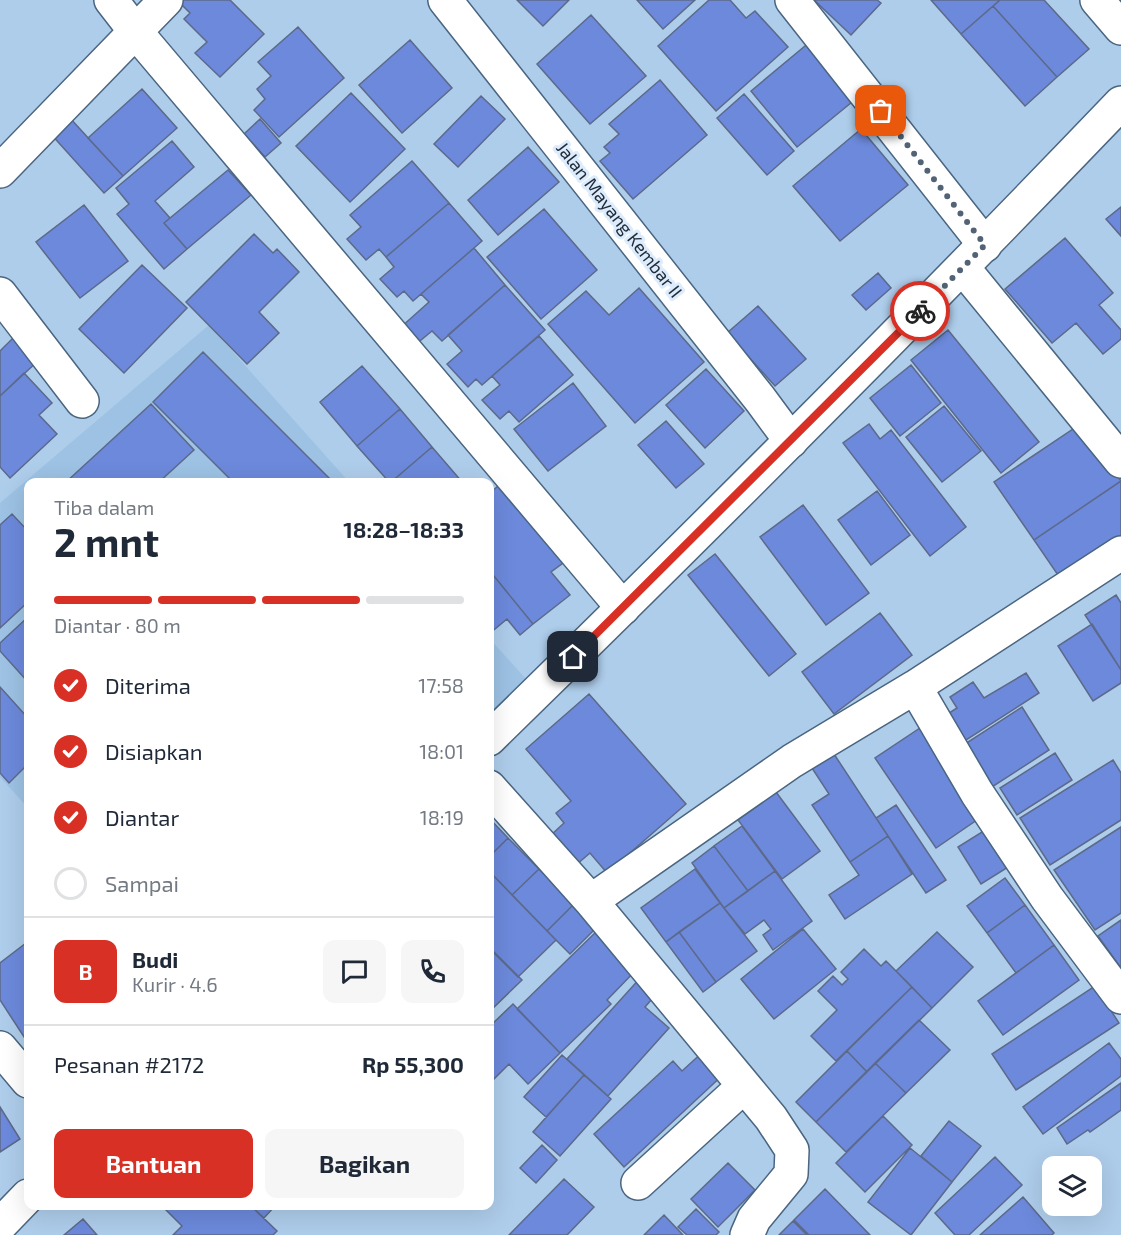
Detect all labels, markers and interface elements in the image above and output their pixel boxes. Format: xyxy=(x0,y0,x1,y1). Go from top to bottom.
pin xyxy=(855,85,906,136)
icon: bag xyxy=(864,94,897,127)
street label: Jalan Mayang Kembar II xyxy=(552,137,687,302)
courier xyxy=(890,281,950,341)
icon: bike xyxy=(904,295,937,328)
text: Tiba dalam xyxy=(54,495,154,519)
text: 18:28–18:33 xyxy=(343,516,464,542)
text: 2 mnt xyxy=(54,518,159,565)
text: Diantar · 80 m xyxy=(54,613,181,637)
pin xyxy=(547,631,598,682)
icon: home xyxy=(556,640,589,673)
icon: check xyxy=(54,669,87,702)
text: Diterima xyxy=(105,672,191,698)
text: 17:58 xyxy=(418,673,464,697)
icon: check xyxy=(54,735,87,768)
text: Disiapkan xyxy=(105,738,203,764)
text: 18:01 xyxy=(419,739,464,763)
icon: check xyxy=(54,801,87,834)
text: Diantar xyxy=(105,804,179,830)
text: 18:19 xyxy=(420,805,464,829)
text: Sampai xyxy=(105,870,179,896)
button: chat xyxy=(323,940,386,1003)
button: phone xyxy=(401,940,464,1003)
text: Budi xyxy=(132,946,178,972)
text: B xyxy=(78,958,93,984)
text: Kurir · 4.6 xyxy=(132,972,218,996)
text: Pesanan #2172 xyxy=(54,1051,204,1077)
text: Rp 55,300 xyxy=(362,1051,464,1077)
button: Bantuan xyxy=(54,1129,253,1198)
button: Bagikan xyxy=(265,1129,464,1198)
map controls xyxy=(1042,1156,1102,1216)
button: layers xyxy=(1042,1156,1102,1216)

